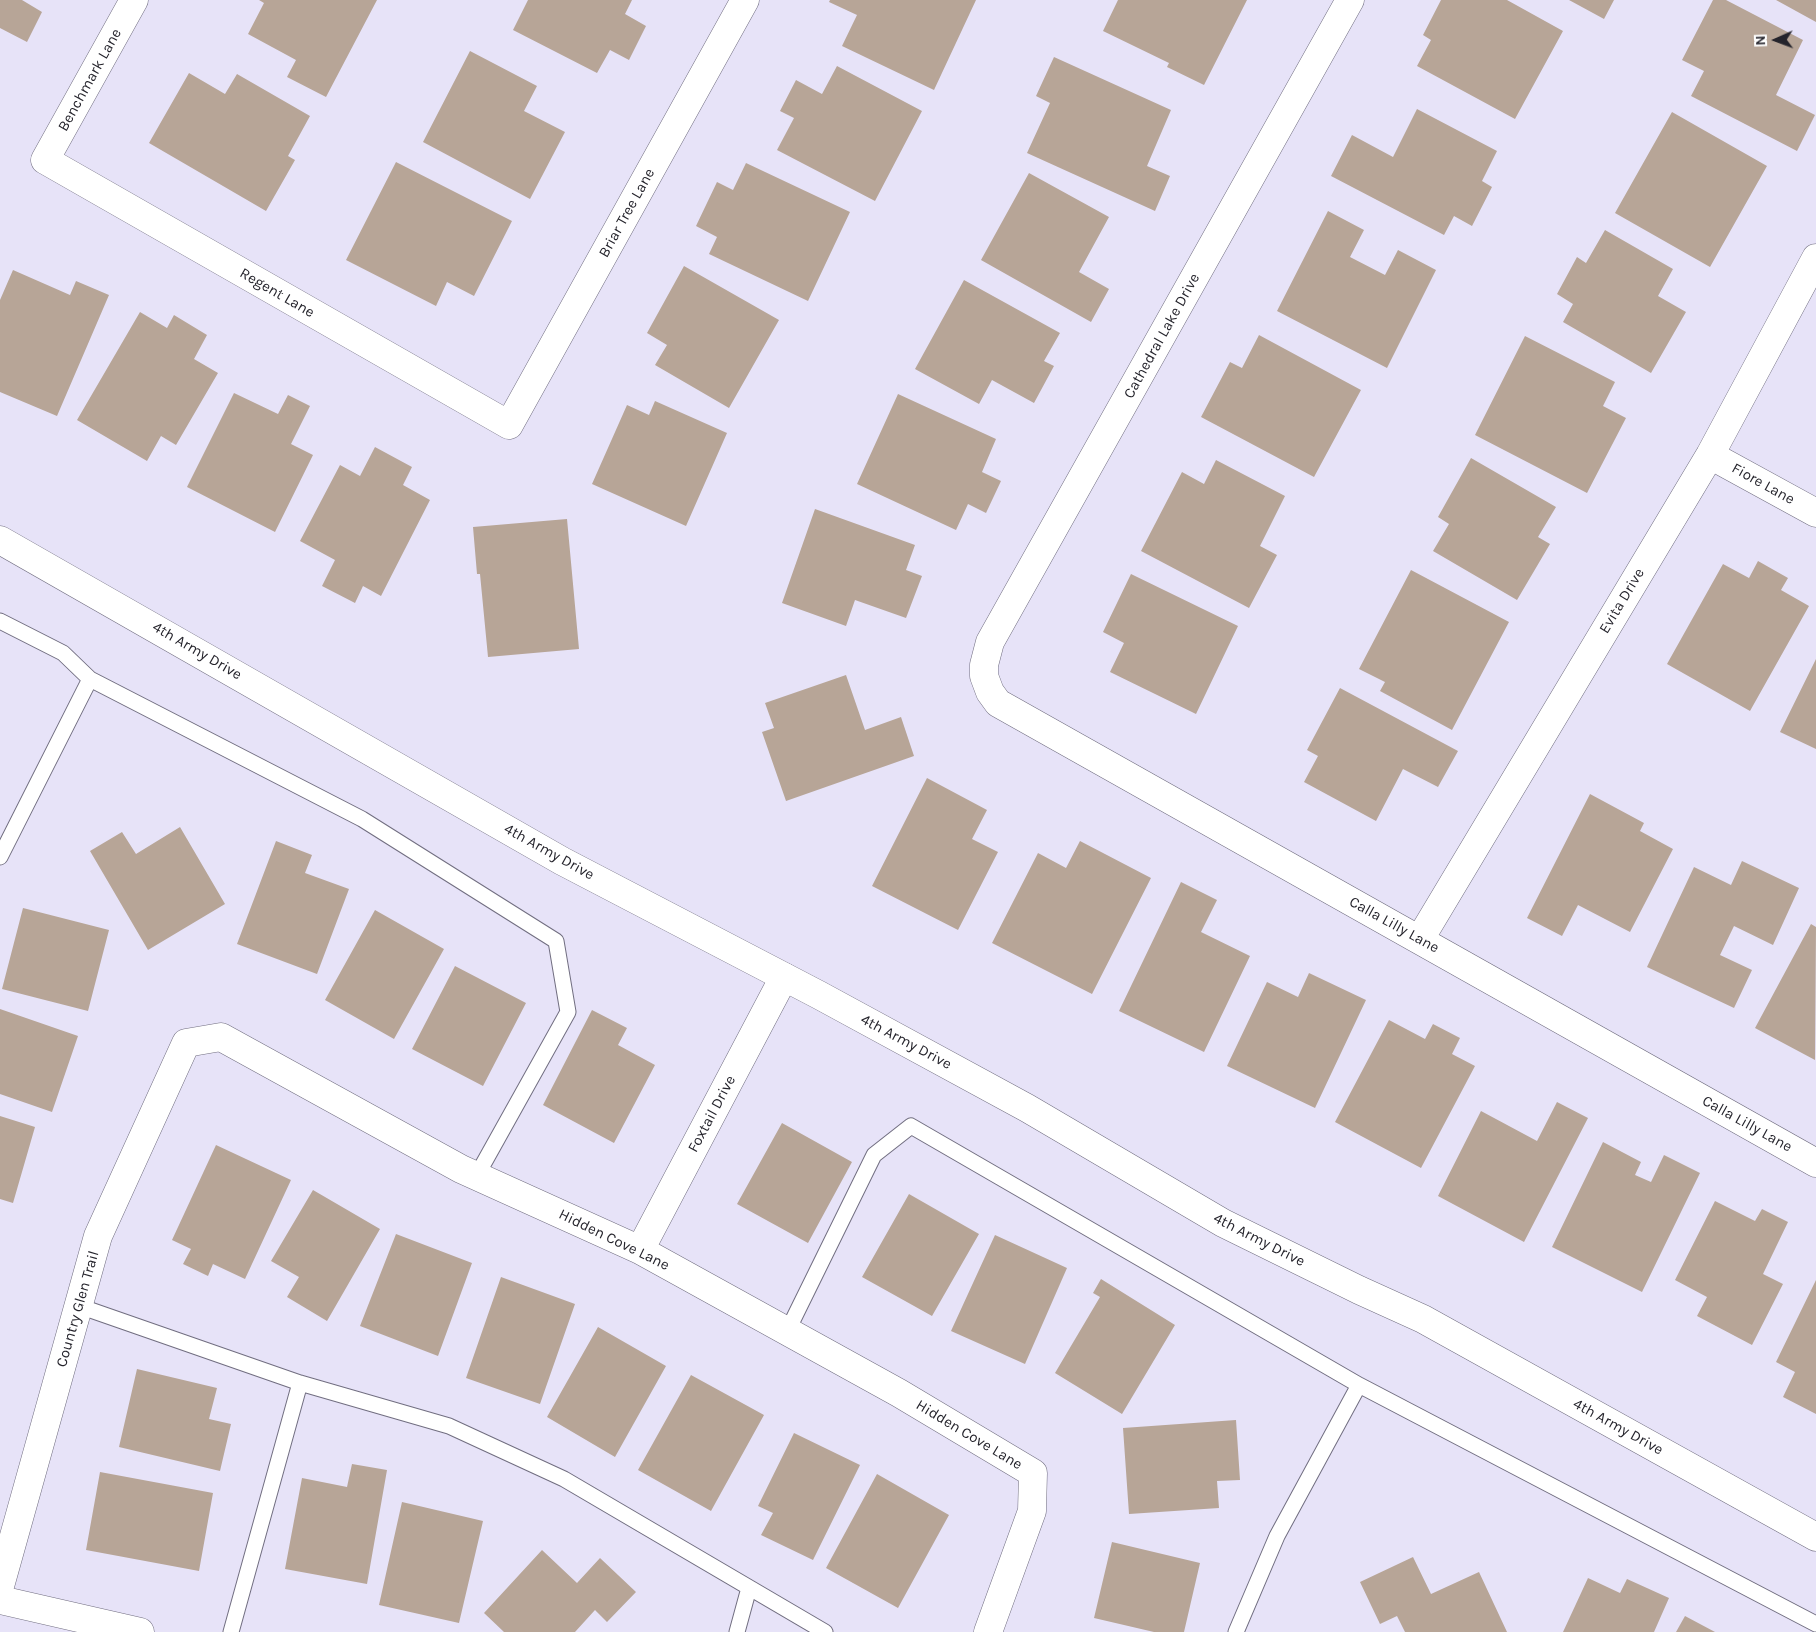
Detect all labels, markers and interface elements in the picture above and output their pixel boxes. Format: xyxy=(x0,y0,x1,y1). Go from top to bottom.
north arrow xyxy=(1751,15,1801,65)
street label: Benchmark Lane xyxy=(54,26,126,134)
text: N xyxy=(1752,35,1769,46)
street label: Briar Tree Lane xyxy=(595,165,659,261)
street label: Regent Lane xyxy=(236,264,318,322)
street label: Cathedral Lake Drive xyxy=(1120,270,1204,402)
street label: Fiore Lane xyxy=(1728,459,1798,509)
street label: Evita Drive xyxy=(1596,565,1648,637)
street label: 4th Army Drive xyxy=(149,618,245,684)
street label: 4th Army Drive xyxy=(501,820,597,884)
street label: Calla Lilly Lane xyxy=(1346,893,1442,957)
street label: 4th Army Drive xyxy=(858,1011,954,1073)
street label: Foxtail Drive xyxy=(684,1072,740,1156)
street label: Calla Lilly Lane xyxy=(1699,1092,1795,1156)
street label: Hidden Cove Lane xyxy=(556,1205,672,1275)
street label: 4th Army Drive xyxy=(1210,1209,1308,1271)
street label: Country Glen Trail xyxy=(53,1249,103,1369)
street label: 4th Army Drive xyxy=(1570,1395,1666,1459)
street label: Hidden Cove Lane xyxy=(913,1396,1025,1474)

